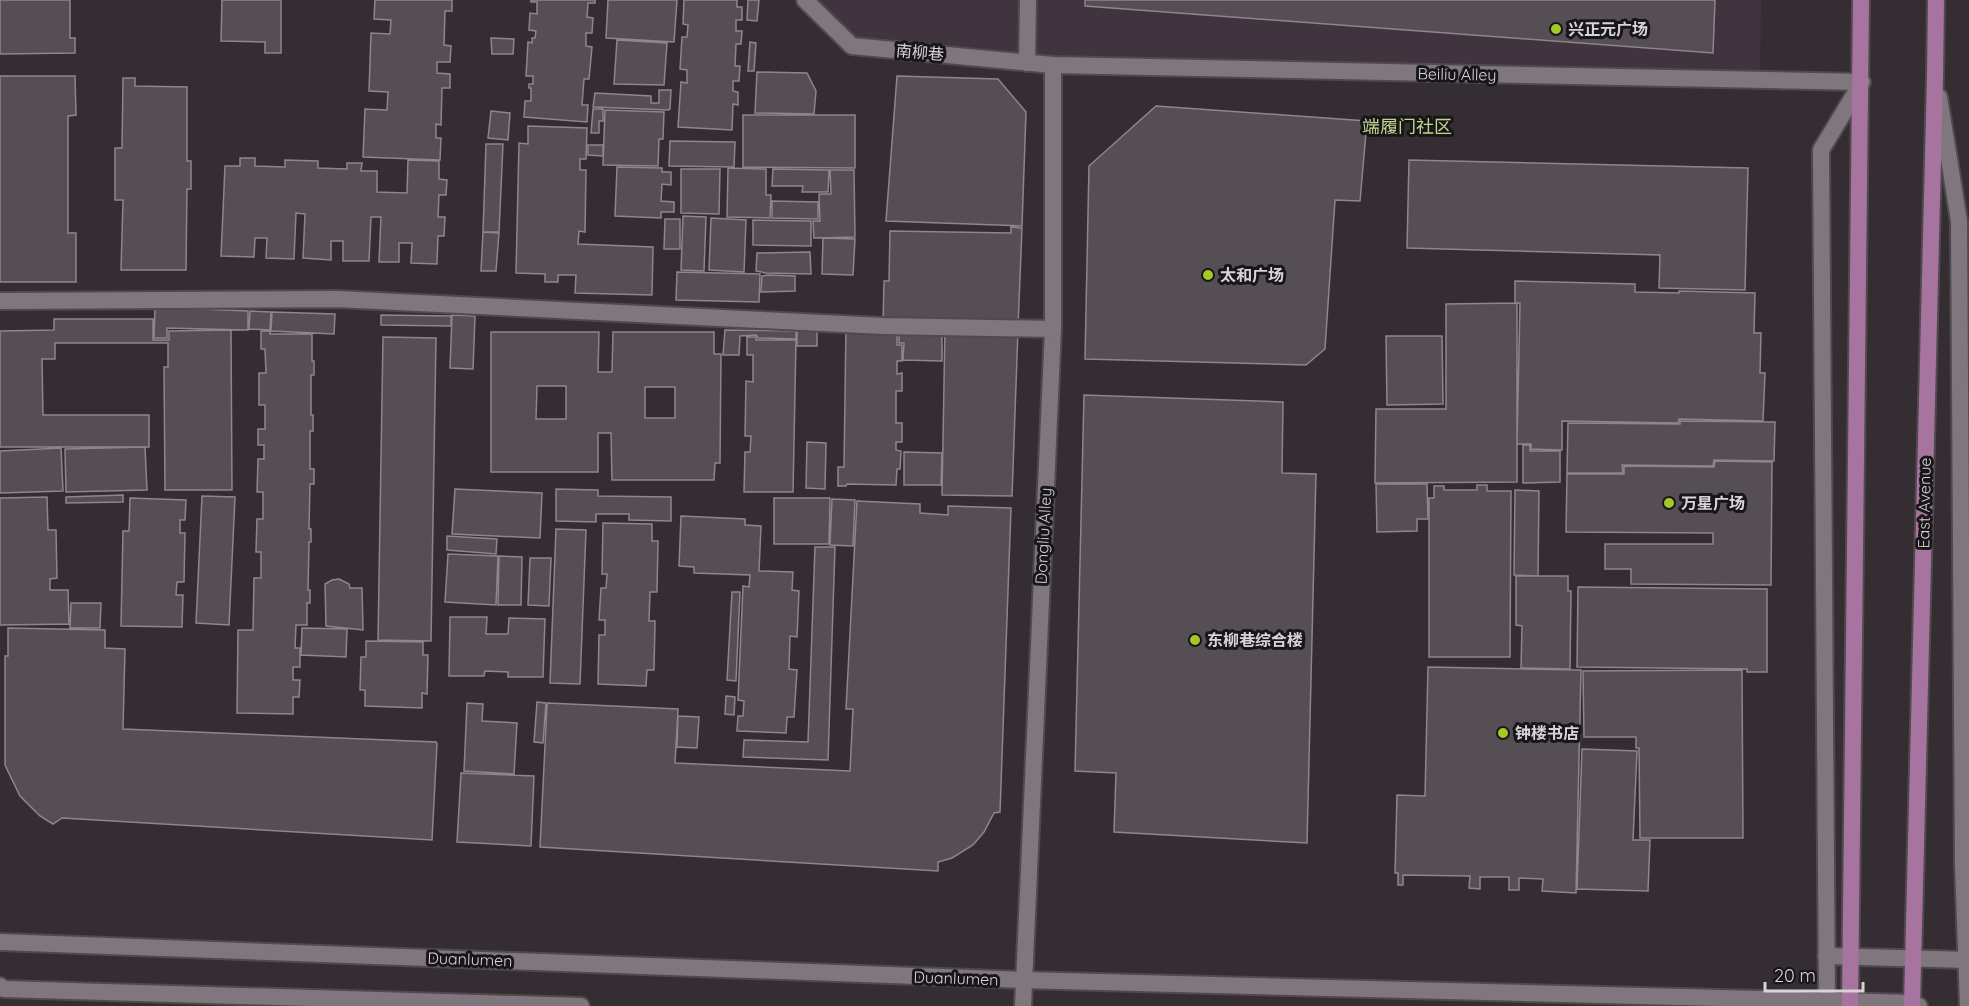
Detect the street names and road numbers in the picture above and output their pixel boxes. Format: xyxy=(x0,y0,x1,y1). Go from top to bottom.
street label: 南柳巷 xyxy=(895,40,945,64)
street label: Beiliu Alley xyxy=(1417,63,1497,85)
street label: East Avenue xyxy=(1913,457,1935,549)
street label: Dongliu Alley xyxy=(1030,487,1056,585)
street label: Duanlumen xyxy=(427,948,513,970)
street label: Duanlumen xyxy=(913,967,999,989)

